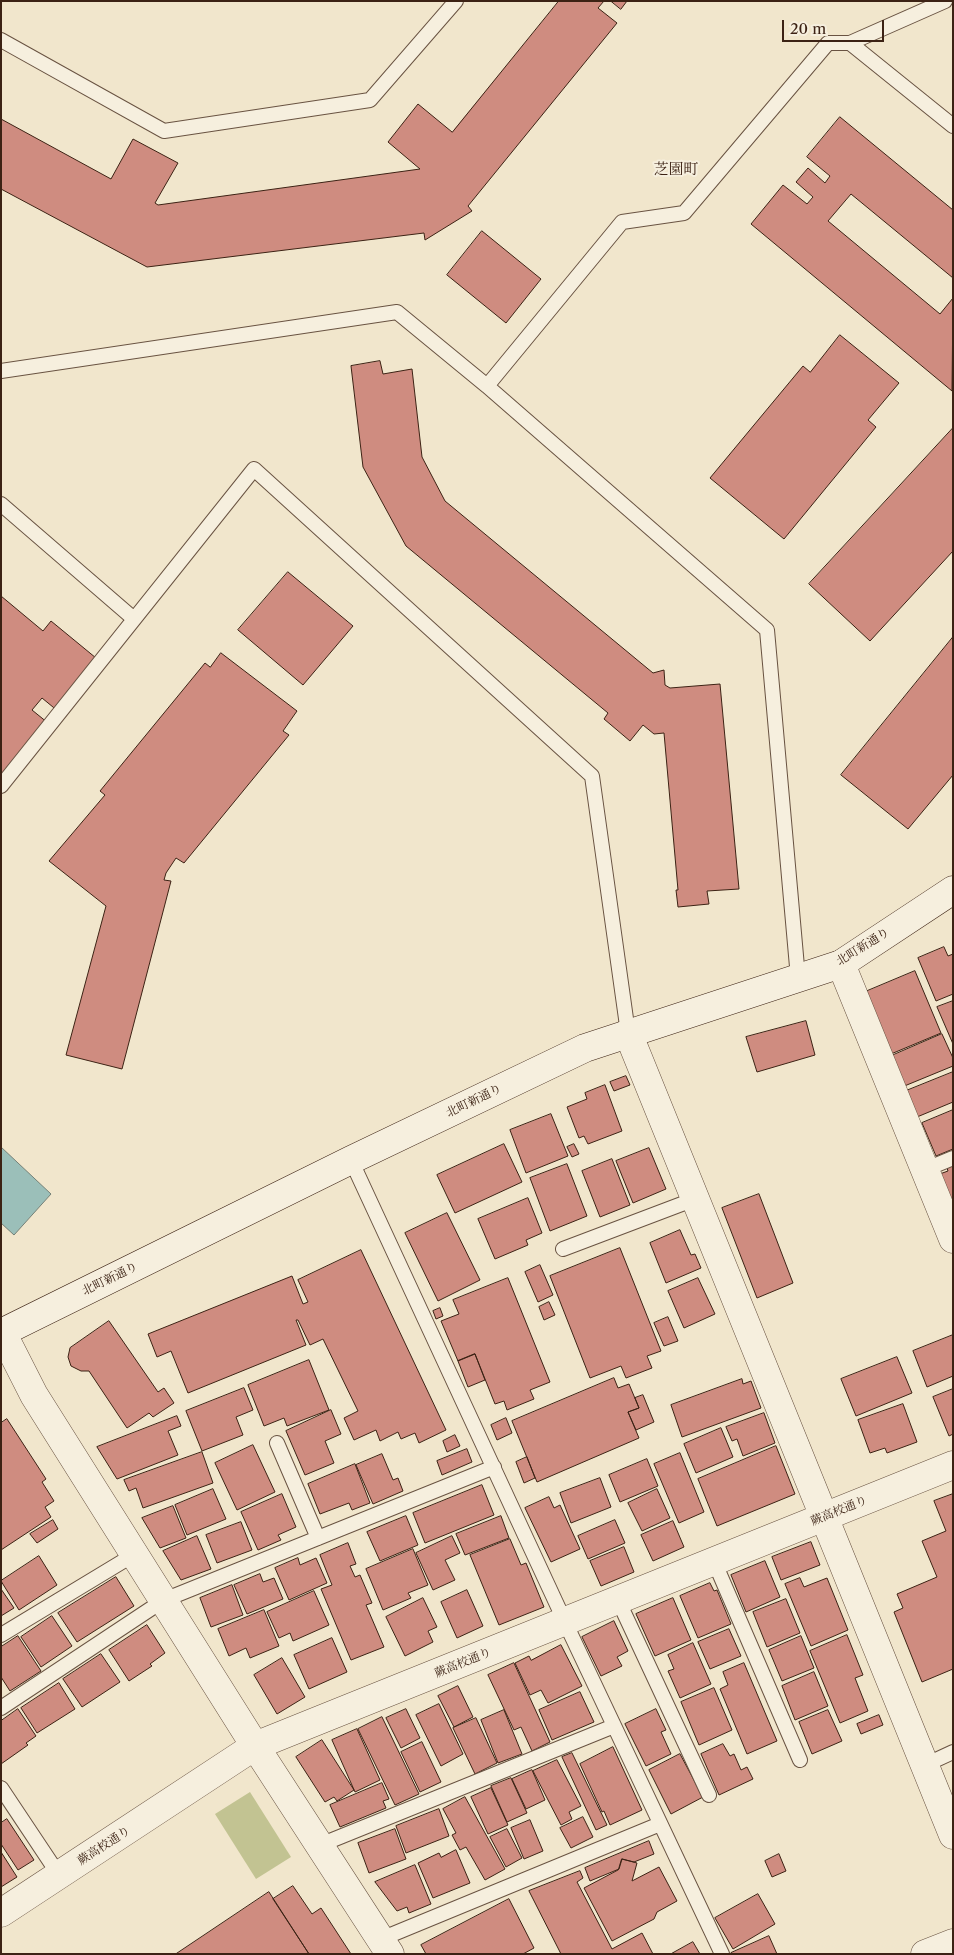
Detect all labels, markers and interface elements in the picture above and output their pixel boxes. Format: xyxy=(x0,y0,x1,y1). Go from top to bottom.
scale bar xyxy=(784,10,886,42)
text: 20 m xyxy=(790,19,826,38)
district label: 芝園町 xyxy=(654,161,698,179)
street label: 北町新通り xyxy=(834,925,892,969)
street label: 北町新通り xyxy=(444,1081,504,1121)
street label: 北町新通り xyxy=(80,1259,140,1299)
street label: 蕨高校通り xyxy=(808,1493,870,1529)
street label: 蕨高校通り xyxy=(432,1645,494,1681)
street label: 蕨高校通り xyxy=(75,1824,133,1868)

